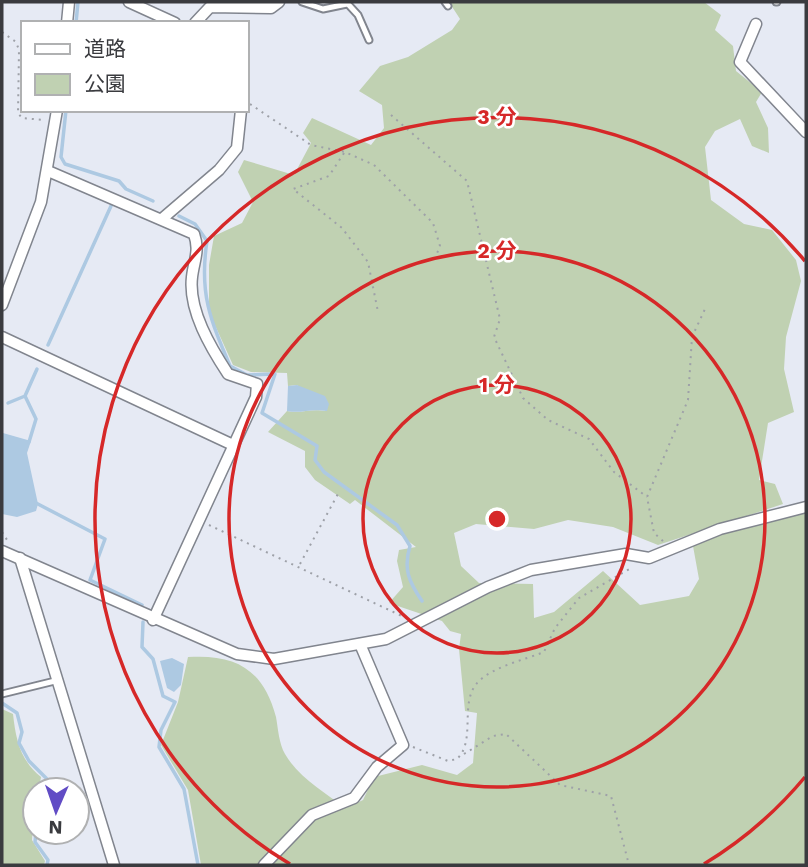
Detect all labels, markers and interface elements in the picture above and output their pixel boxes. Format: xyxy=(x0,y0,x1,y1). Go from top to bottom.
legend xyxy=(21,21,248,112)
text: 道路 xyxy=(84,36,126,61)
text: 公園 xyxy=(84,71,126,96)
text: 3 分 xyxy=(477,104,517,129)
text: 2 分 xyxy=(477,238,517,263)
text: 1 分 xyxy=(479,372,515,397)
centre of rings xyxy=(485,507,509,531)
north arrow xyxy=(21,776,91,846)
text: N xyxy=(48,816,63,839)

